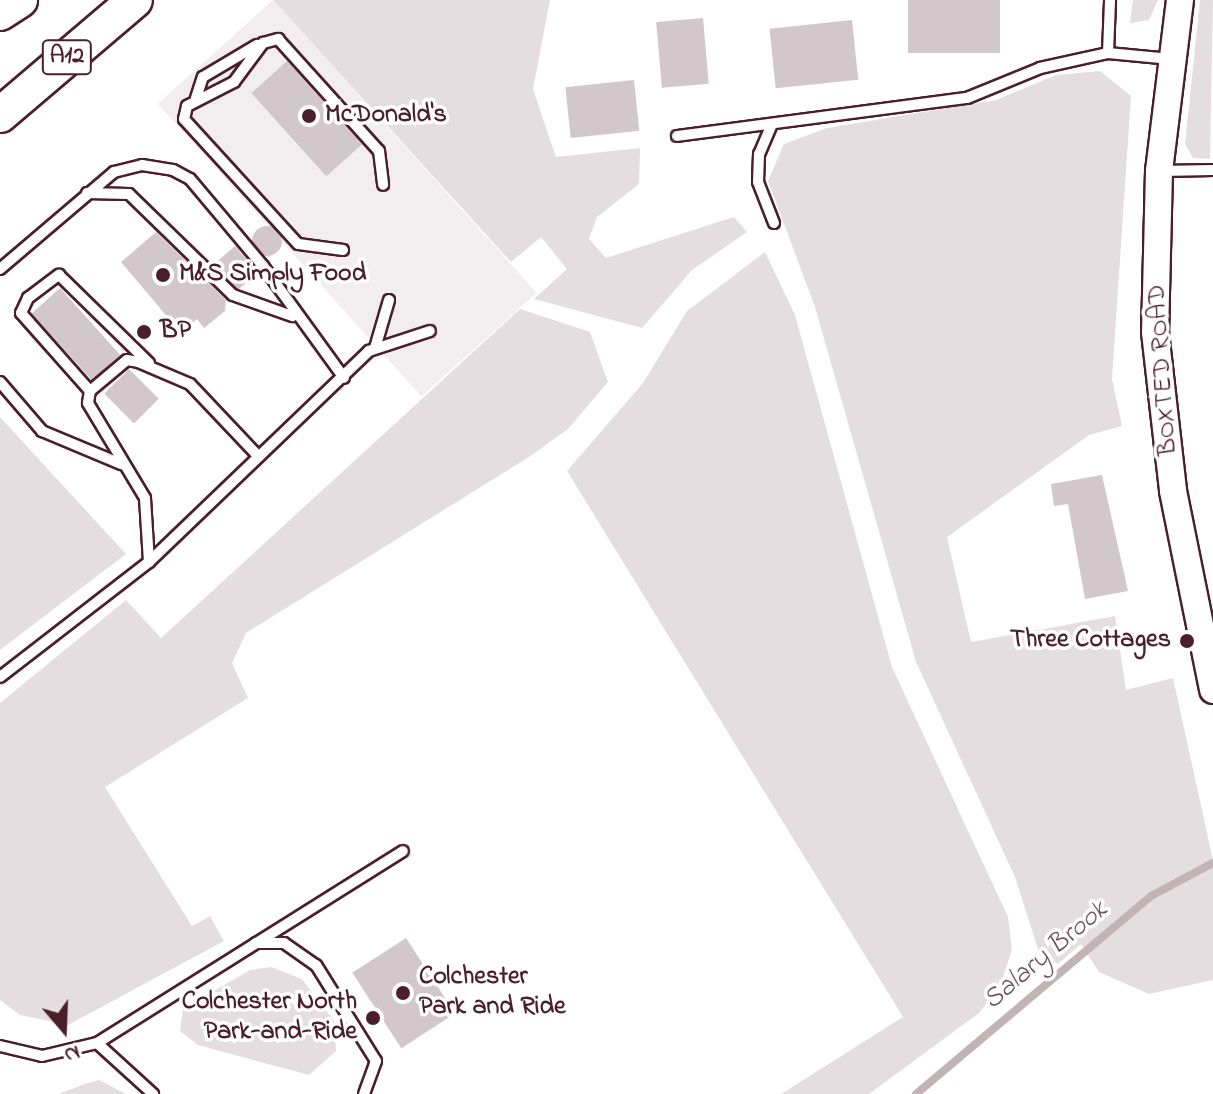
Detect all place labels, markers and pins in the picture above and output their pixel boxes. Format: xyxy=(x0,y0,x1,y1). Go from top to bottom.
place label: McDonald's xyxy=(325,100,447,132)
marker: McDonald's xyxy=(300,107,318,125)
place label: M&S Simply Food xyxy=(179,259,366,291)
marker: M&S Simply Food xyxy=(154,266,172,284)
place label: BP xyxy=(160,316,191,348)
marker: BP xyxy=(135,323,153,341)
place label: Three Cottages xyxy=(1010,625,1171,657)
marker: Three Cottages xyxy=(1178,632,1196,650)
place label: Colchester Park and Ride xyxy=(419,962,566,1024)
marker: Colchester Park and Ride xyxy=(394,984,412,1002)
place label: Colchester North Park-and-Ride xyxy=(182,987,357,1048)
marker: Colchester North Park-and-Ride xyxy=(364,1009,382,1027)

